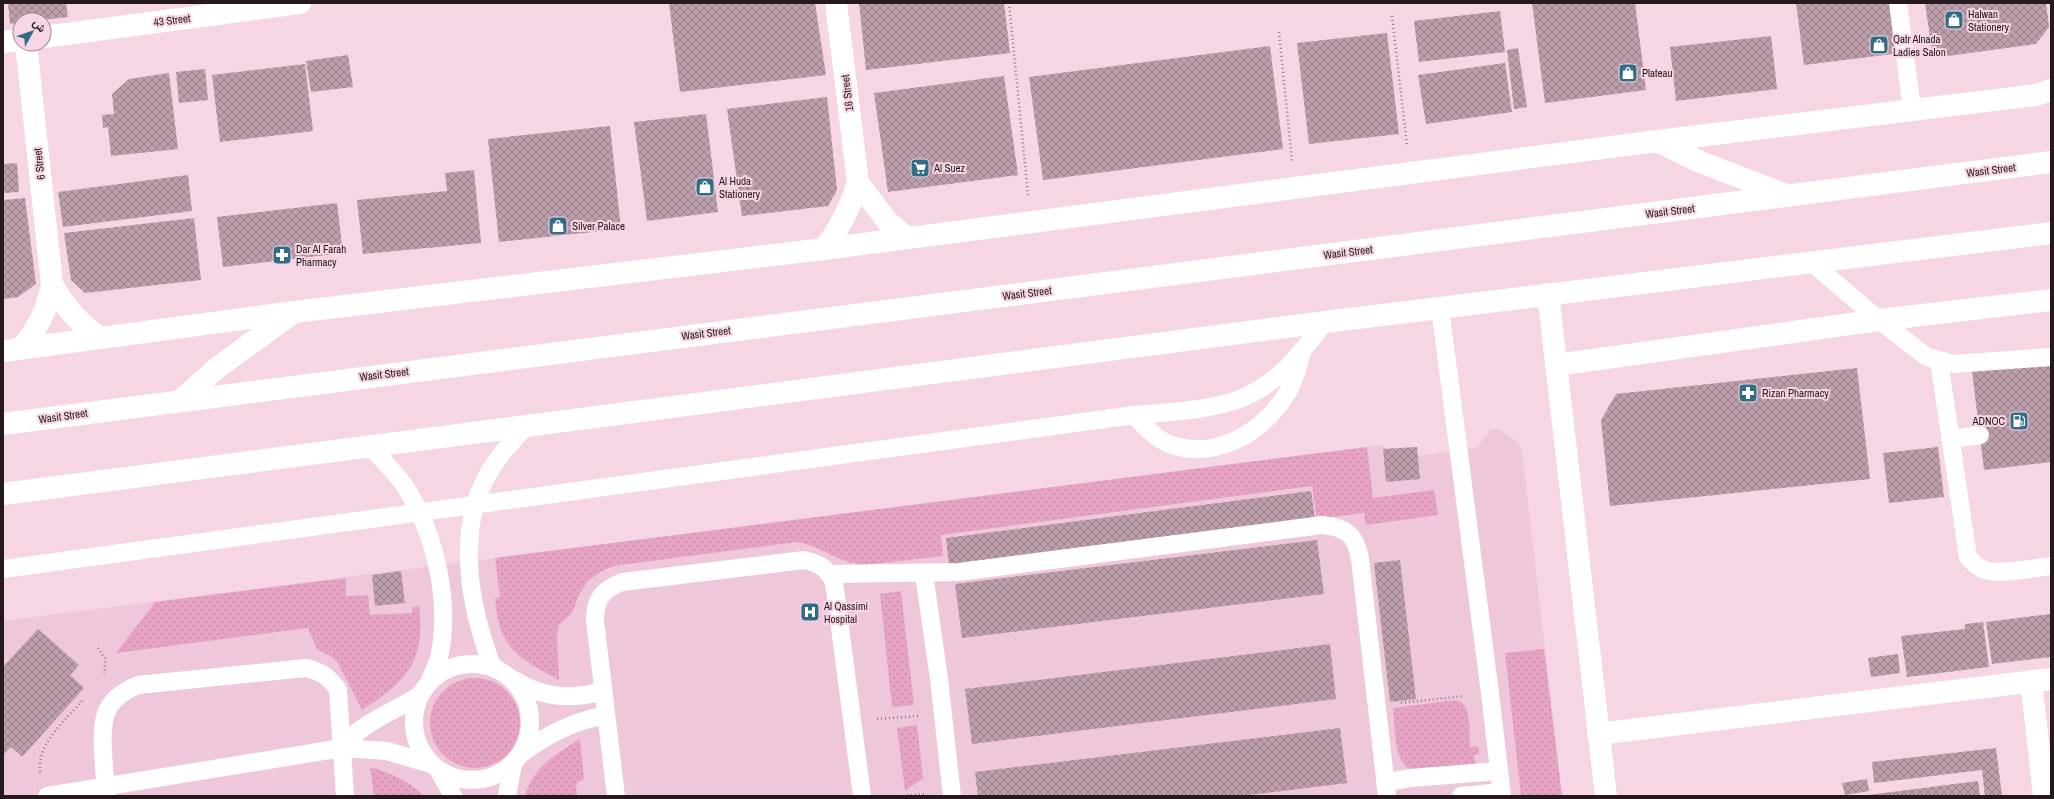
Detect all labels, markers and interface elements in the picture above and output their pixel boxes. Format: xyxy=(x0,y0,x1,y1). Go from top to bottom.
place label: Halwan Stationery xyxy=(1968,7,2010,34)
shop icon: Halwan Stationery xyxy=(1943,9,1965,31)
street label: 43 Street xyxy=(153,11,192,29)
north arrow xyxy=(12,12,52,52)
text: ش xyxy=(30,16,49,35)
place label: Qatr Alnada Ladies Salon xyxy=(1893,32,1946,59)
shop icon: Qatr Alnada Ladies Salon xyxy=(1868,34,1890,56)
shop icon: Plateau xyxy=(1617,62,1639,84)
place label: Plateau xyxy=(1642,66,1673,80)
street label: 16 Street xyxy=(838,73,856,112)
street label: 6 Street xyxy=(30,147,48,180)
supermarket icon: Al Suez xyxy=(909,157,931,179)
street label: Wasit Street xyxy=(1966,160,2017,180)
place label: Al Suez xyxy=(933,161,966,175)
place label: Al Huda Stationery xyxy=(718,174,761,201)
shop icon: Al Huda Stationery xyxy=(694,176,716,198)
street label: Wasit Street xyxy=(1645,201,1696,221)
shop icon: Silver Palace xyxy=(547,215,569,237)
place label: Silver Palace xyxy=(572,219,625,233)
place label: Dar Al Farah Pharmacy xyxy=(296,242,346,269)
street label: Wasit Street xyxy=(1323,242,1374,262)
pharmacy icon: Dar Al Farah Pharmacy xyxy=(271,244,293,266)
street label: Wasit Street xyxy=(1002,283,1053,303)
street label: Wasit Street xyxy=(681,323,732,343)
street label: Wasit Street xyxy=(359,364,410,384)
pharmacy icon: Rizan Pharmacy xyxy=(1737,382,1759,404)
place label: Rizan Pharmacy xyxy=(1762,386,1829,400)
street label: Wasit Street xyxy=(38,406,89,426)
fuel station icon: ADNOC xyxy=(2008,410,2030,432)
place label: ADNOC xyxy=(1971,414,2005,428)
place label: Al Qassimi Hospital xyxy=(823,599,868,626)
hospital icon: Al Qassimi Hospital xyxy=(799,601,821,623)

